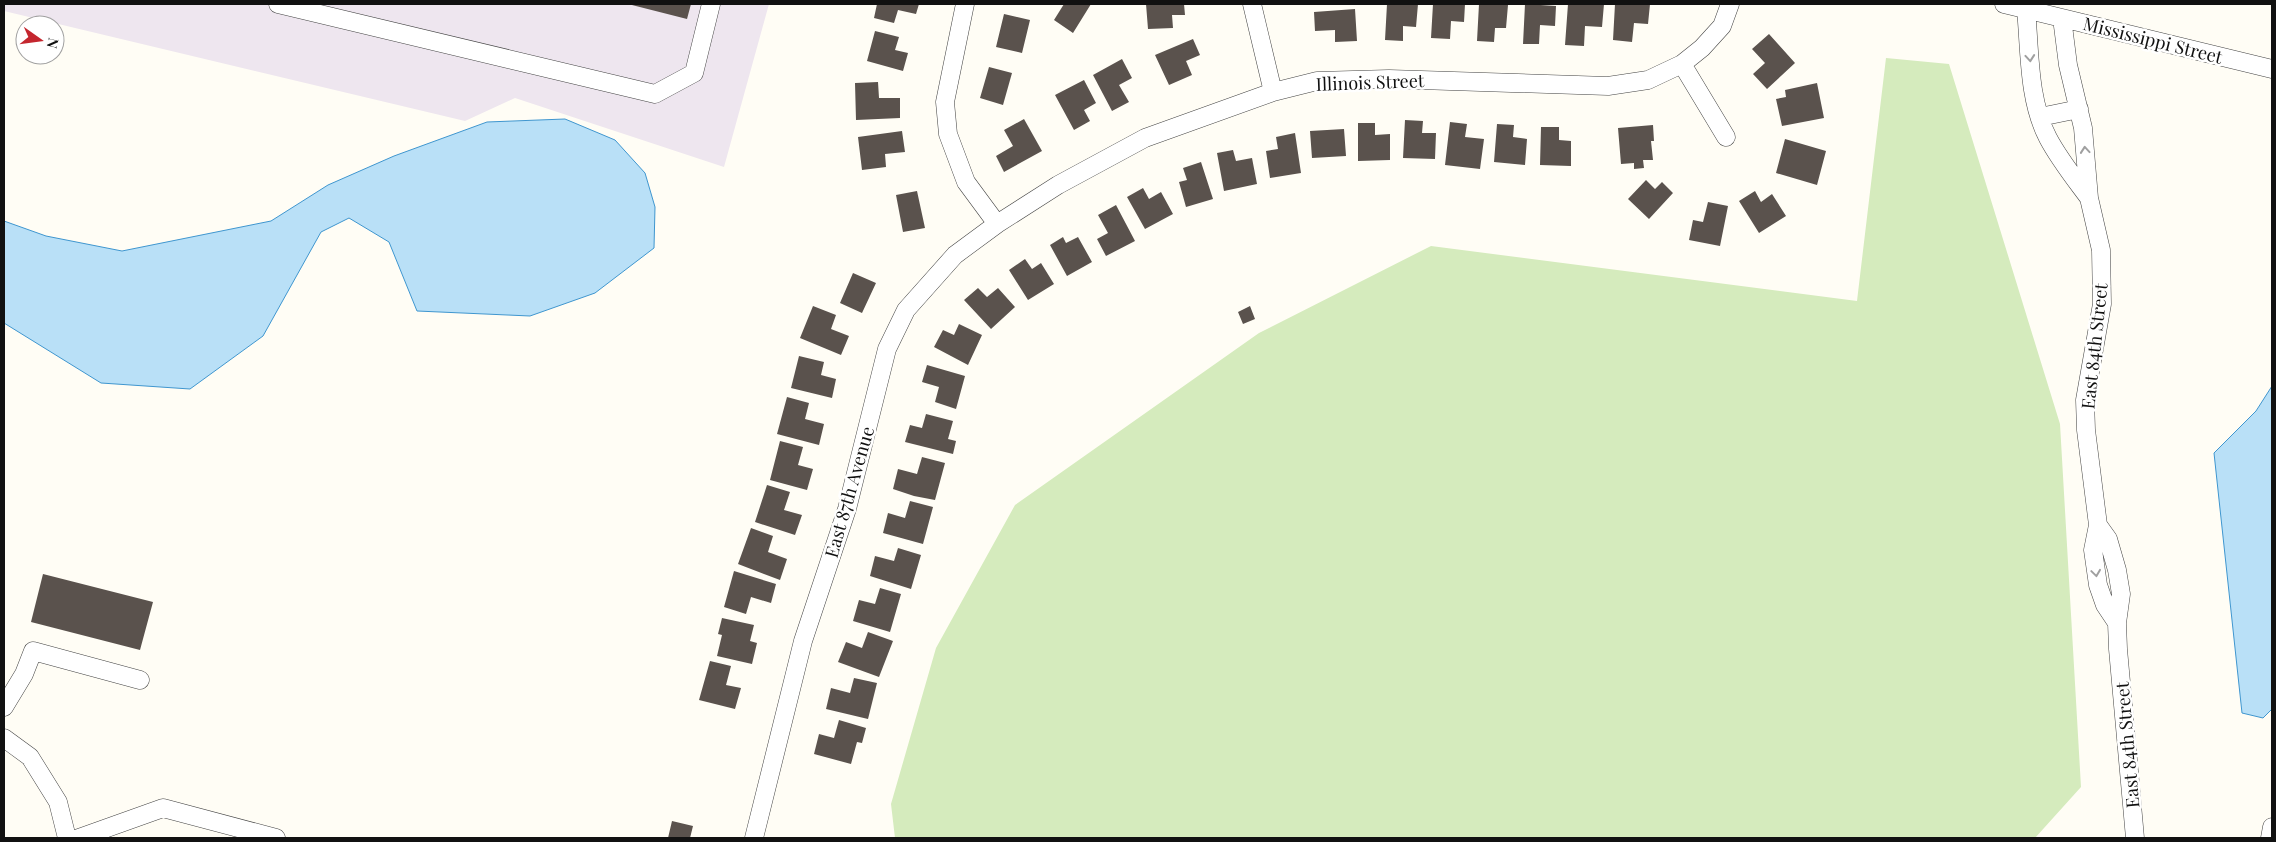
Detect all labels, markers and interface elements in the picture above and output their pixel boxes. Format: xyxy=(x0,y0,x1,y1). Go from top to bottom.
street label: Mississippi Street xyxy=(2081,11,2226,69)
north arrow xyxy=(15,15,65,65)
text: N xyxy=(43,36,64,50)
one-way arrow xyxy=(2025,54,2036,62)
street label: Illinois Street xyxy=(1315,68,1425,96)
one-way arrow xyxy=(2080,146,2091,154)
street label: East 84th Street xyxy=(2075,281,2113,410)
street label: East 87th Avenue xyxy=(819,424,879,560)
one-way arrow xyxy=(2090,569,2101,577)
street label: East 84th Street xyxy=(2109,680,2144,809)

